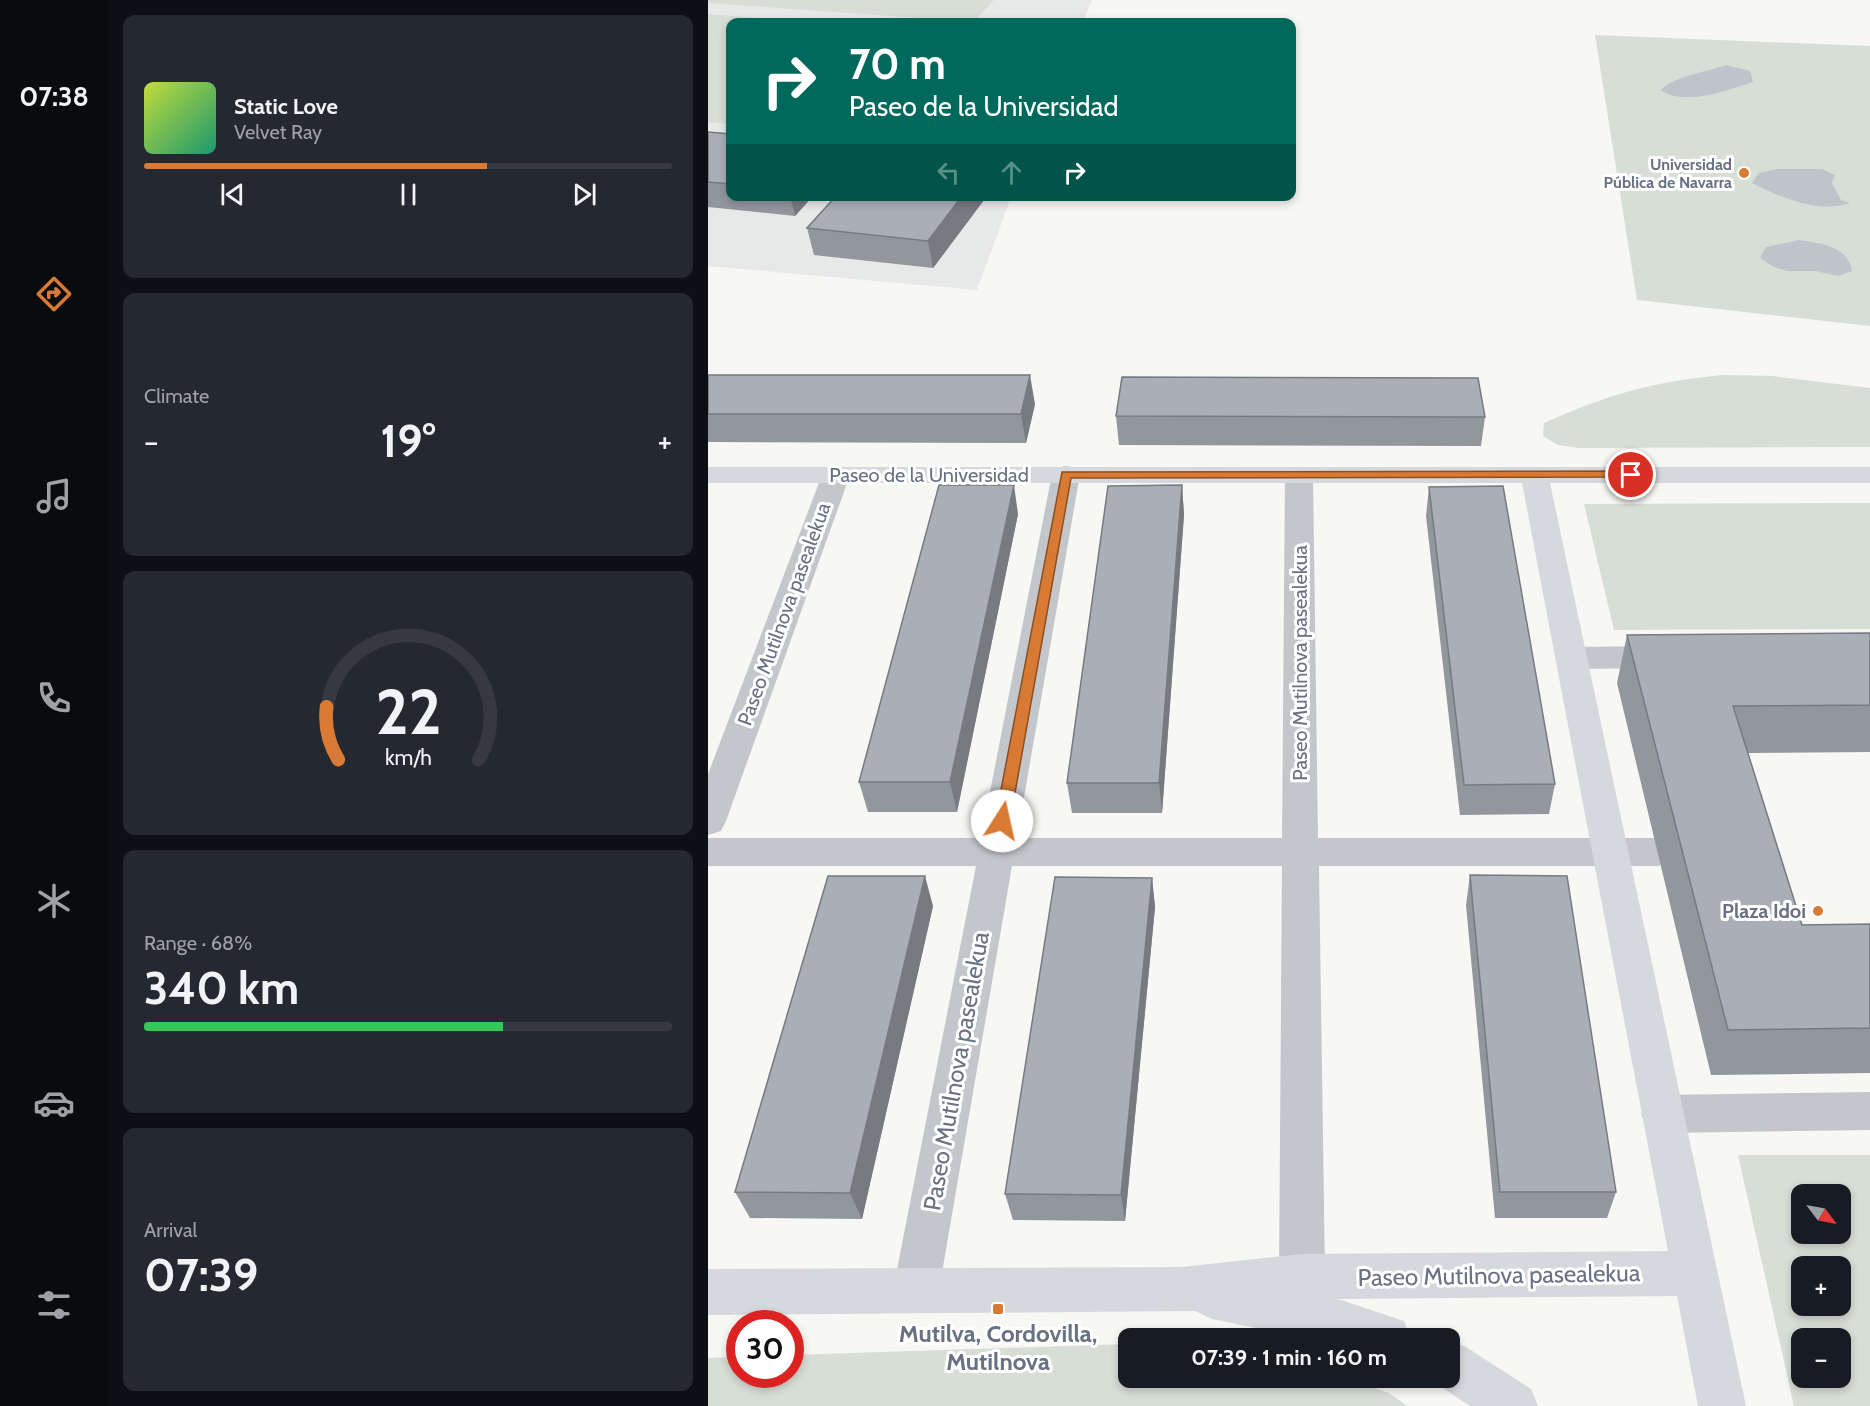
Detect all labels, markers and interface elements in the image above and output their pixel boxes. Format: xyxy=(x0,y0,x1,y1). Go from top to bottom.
text: 70 m xyxy=(849,38,946,90)
icon: right xyxy=(750,42,828,120)
text: 07:38 xyxy=(19,80,89,113)
text: Paseo de la Universidad xyxy=(849,90,1118,123)
text: Static Love xyxy=(234,93,338,120)
text: Velvet Ray xyxy=(234,120,322,144)
place label: Universidad Pública de Navarra xyxy=(1604,155,1732,192)
icon: left xyxy=(932,156,965,189)
icon: ahead xyxy=(995,156,1028,189)
icon: right xyxy=(1058,156,1091,189)
marker: Universidad Pública de Navarra xyxy=(1737,166,1751,180)
icon: previous xyxy=(216,178,249,211)
icon: pause xyxy=(392,178,425,211)
icon: next xyxy=(568,178,601,211)
icon: directions xyxy=(33,273,75,315)
text: Climate xyxy=(144,384,209,408)
text: 19° xyxy=(381,414,435,468)
text: − xyxy=(144,421,159,461)
text: + xyxy=(657,421,672,461)
pin xyxy=(1605,449,1656,500)
icon: arrive xyxy=(1614,458,1647,491)
street label: Paseo de la Universidad xyxy=(829,463,1029,487)
icon: music xyxy=(33,475,75,517)
street label: Paseo Mutilnova pasealekua xyxy=(732,499,836,729)
street label: Paseo Mutilnova pasealekua xyxy=(1288,545,1312,781)
text: 22 xyxy=(375,674,441,750)
icon: phone xyxy=(33,677,75,719)
text: km/h xyxy=(385,744,431,770)
position arrow xyxy=(970,789,1034,853)
icon: climate xyxy=(33,880,75,922)
place label: Plaza Idoi xyxy=(1722,899,1806,923)
marker: Plaza Idoi xyxy=(1811,904,1825,918)
street label: Paseo Mutilnova pasealekua xyxy=(917,929,995,1213)
text: Range · 68% xyxy=(144,931,252,955)
text: 340 km xyxy=(144,961,299,1015)
icon: car xyxy=(33,1082,75,1124)
north arrow xyxy=(1791,1184,1851,1244)
map controls xyxy=(1791,1184,1851,1388)
text: Arrival xyxy=(144,1218,197,1242)
text: 07:39 xyxy=(144,1248,258,1302)
button: + xyxy=(1791,1256,1851,1316)
street label: Paseo Mutilnova pasealekua xyxy=(1357,1258,1641,1292)
icon: filters xyxy=(33,1284,75,1326)
marker: Mutilva, Cordovilla, Mutilnova xyxy=(991,1302,1005,1316)
speed limit sign: 30 xyxy=(726,1310,804,1388)
place label: Mutilva, Cordovilla, Mutilnova xyxy=(899,1319,1097,1376)
button: − xyxy=(1791,1328,1851,1388)
text: 07:39 · 1 min · 160 m xyxy=(1191,1344,1387,1371)

